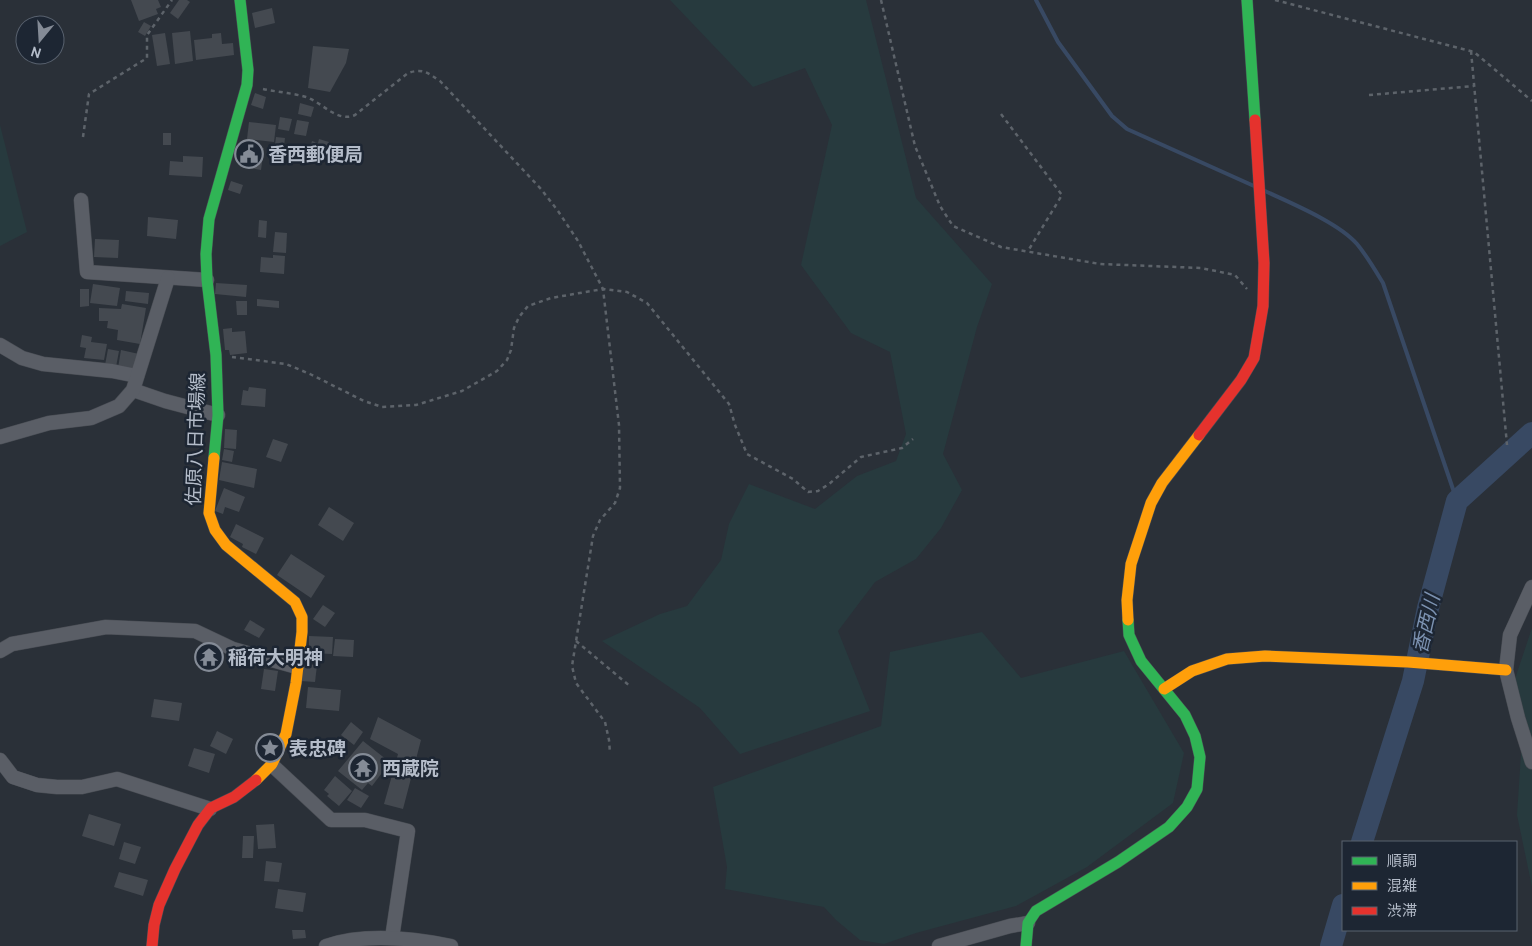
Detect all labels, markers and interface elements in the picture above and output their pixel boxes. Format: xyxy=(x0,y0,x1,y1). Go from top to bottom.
north arrow xyxy=(15,15,65,65)
text: N xyxy=(28,42,43,62)
public building icon: 香西郵便局 xyxy=(234,139,264,169)
place label: 香西郵便局 xyxy=(268,143,363,166)
street label: 佐原八日市場線 xyxy=(182,372,209,506)
water label: 香西川 xyxy=(1408,590,1445,656)
temple icon: 稲荷大明神 xyxy=(194,642,224,672)
place label: 稲荷大明神 xyxy=(228,646,323,669)
place icon: 表忠碑 xyxy=(255,733,285,763)
place label: 表忠碑 xyxy=(289,737,346,760)
temple icon: 西蔵院 xyxy=(348,753,378,783)
place label: 西蔵院 xyxy=(382,757,439,780)
legend xyxy=(1342,841,1517,931)
text: 順調 xyxy=(1387,852,1417,870)
text: 混雑 xyxy=(1387,877,1417,895)
text: 渋滞 xyxy=(1387,902,1417,920)

